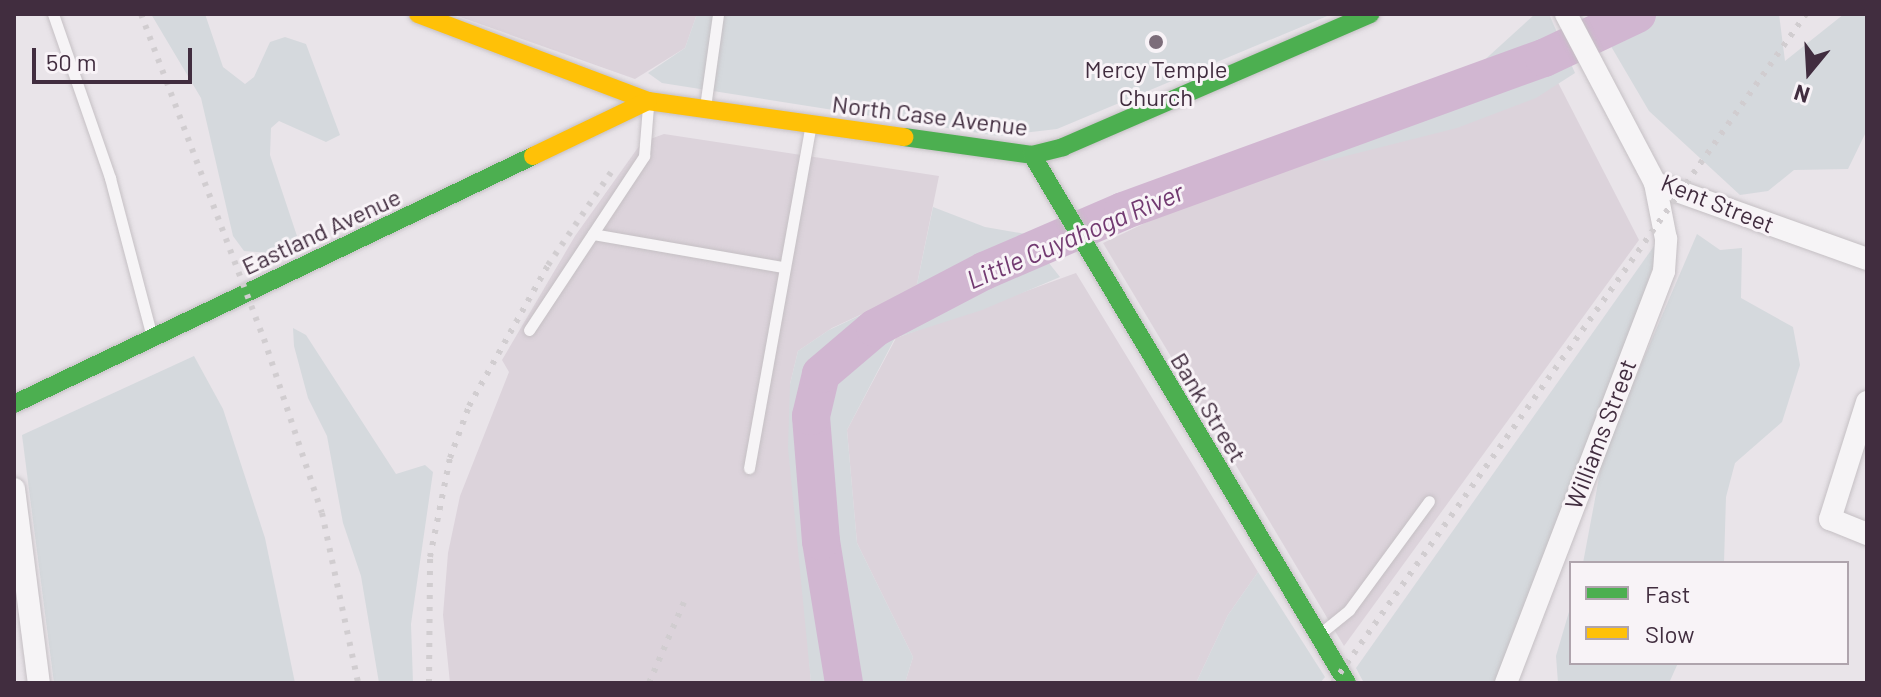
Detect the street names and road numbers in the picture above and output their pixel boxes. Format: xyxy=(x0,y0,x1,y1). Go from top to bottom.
street label: North Case Avenue xyxy=(831,89,1029,141)
street label: Kent Street xyxy=(1657,167,1779,239)
street label: Eastland Avenue xyxy=(237,182,405,280)
street label: Bank Street xyxy=(1165,347,1253,467)
street label: Williams Street xyxy=(1558,355,1642,513)

